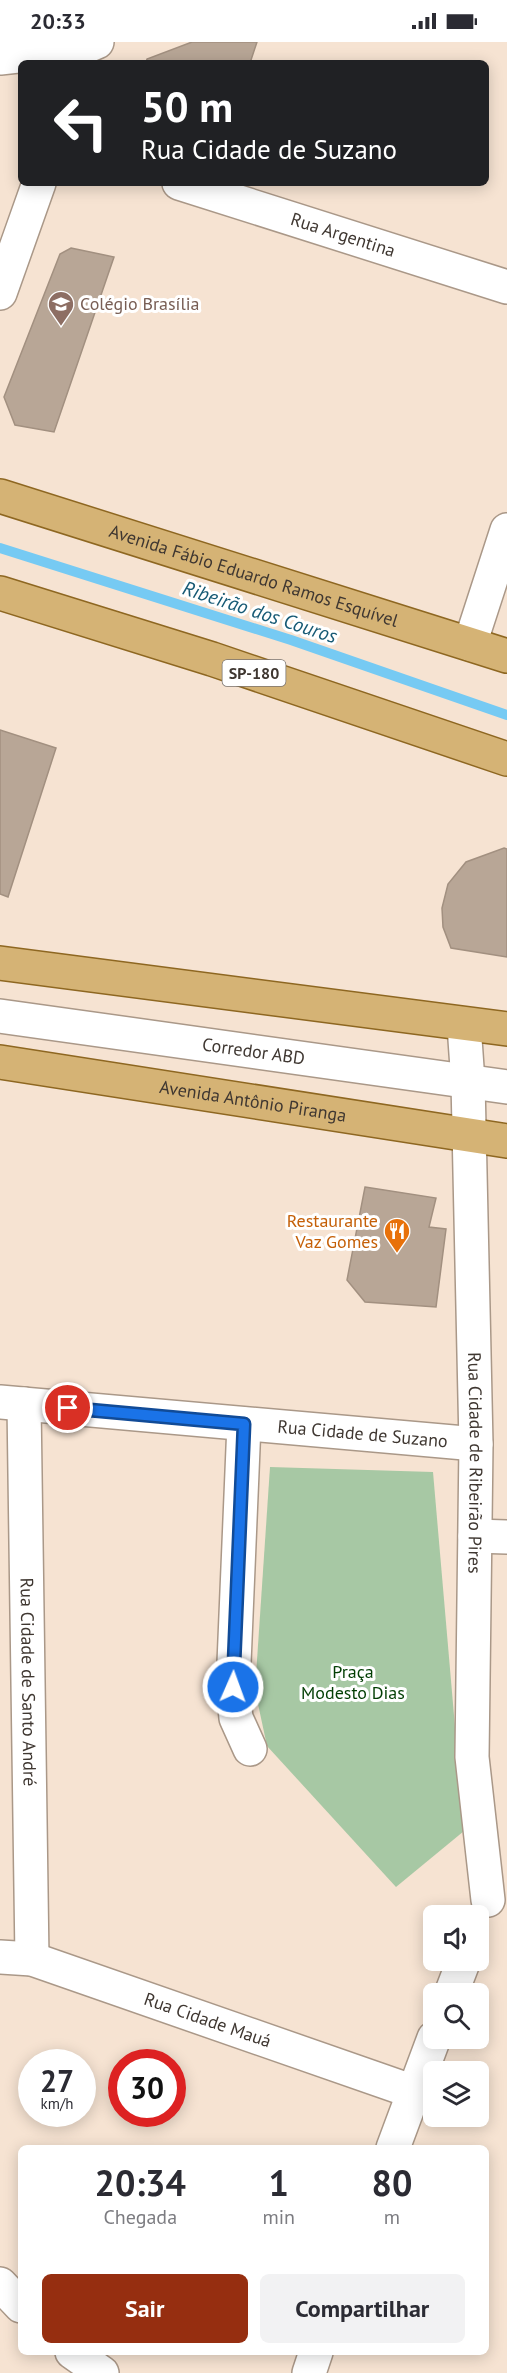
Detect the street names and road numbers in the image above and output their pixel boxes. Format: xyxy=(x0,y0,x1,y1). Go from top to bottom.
street label: Rua Argentina xyxy=(288,207,398,262)
street label: Avenida Fábio Eduardo Ramos Esquível xyxy=(106,519,402,632)
road number: SP-180 xyxy=(222,660,286,686)
street label: Corredor ABD xyxy=(201,1032,306,1070)
street label: Avenida Antônio Piranga xyxy=(158,1075,348,1127)
street label: Rua Cidade de Ribeirão Pires xyxy=(463,1352,488,1574)
street label: Rua Cidade de Suzano xyxy=(277,1415,449,1452)
street label: Rua Cidade de Santo André xyxy=(16,1578,42,1786)
street label: Rua Cidade Mauá xyxy=(141,1987,274,2052)

